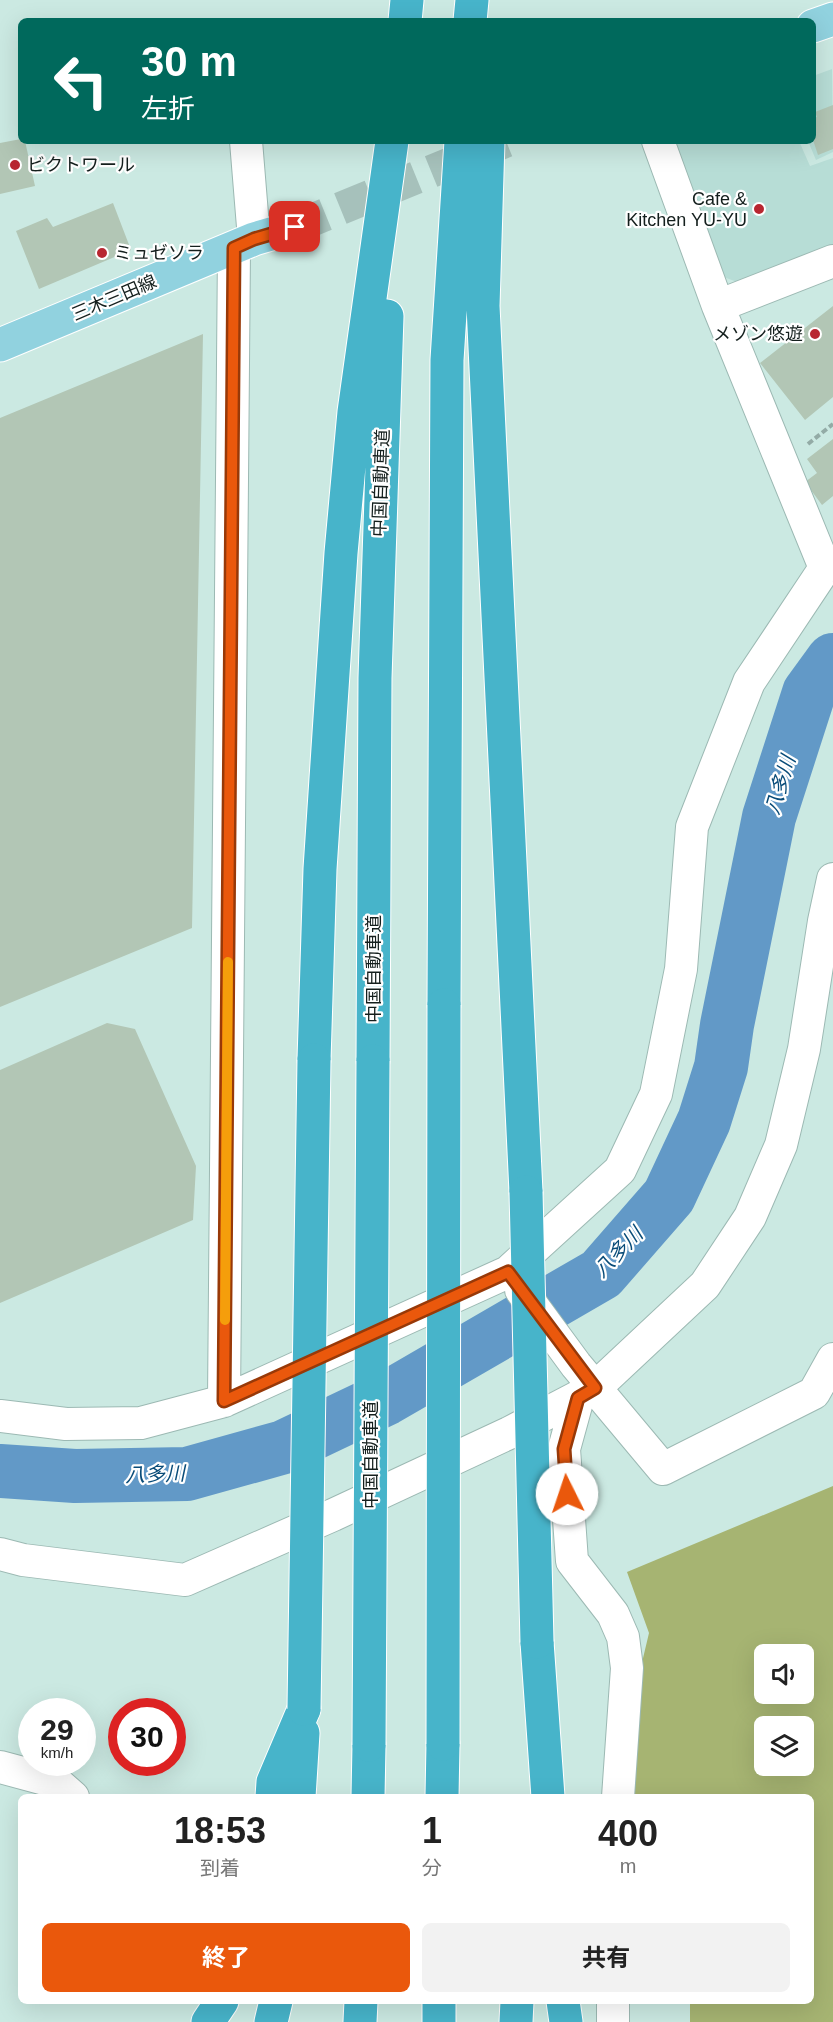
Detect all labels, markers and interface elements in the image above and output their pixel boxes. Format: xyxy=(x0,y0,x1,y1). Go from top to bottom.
text: 30 m xyxy=(141,38,237,85)
icon: left xyxy=(42,42,120,120)
text: 左折 xyxy=(141,94,195,124)
place label: ビクトワール xyxy=(27,155,135,175)
marker: ビクトワール xyxy=(8,158,22,172)
place label: Cafe & Kitchen YU-YU xyxy=(626,189,747,230)
pin xyxy=(269,201,320,252)
marker: Cafe & Kitchen YU-YU xyxy=(752,202,766,216)
icon: arrive xyxy=(278,210,311,243)
place label: ミュゼソラ xyxy=(114,243,204,263)
marker: ミュゼソラ xyxy=(95,246,109,260)
street label: 三木三田線 xyxy=(69,271,159,325)
place label: メゾン悠遊 xyxy=(713,324,803,344)
marker: メゾン悠遊 xyxy=(808,327,822,341)
street label: 中国自動車道 xyxy=(369,429,393,537)
water label: 八多川 xyxy=(761,751,800,817)
street label: 中国自動車道 xyxy=(364,915,384,1023)
water label: 八多川 xyxy=(589,1221,648,1281)
street label: 中国自動車道 xyxy=(361,1401,381,1509)
water label: 八多川 xyxy=(125,1462,187,1486)
position arrow xyxy=(535,1462,599,1526)
map controls xyxy=(754,1644,814,1776)
button: sound xyxy=(754,1644,814,1704)
speed limit sign: 30 xyxy=(108,1698,186,1776)
text: 29 xyxy=(40,1713,74,1746)
button: layers xyxy=(754,1716,814,1776)
text: km/h xyxy=(41,1744,73,1761)
text: 18:53 xyxy=(174,1810,266,1851)
text: 1 xyxy=(422,1810,442,1851)
text: 400 xyxy=(598,1813,658,1854)
text: m xyxy=(620,1855,636,1877)
text: 到着 xyxy=(200,1857,240,1879)
text: 分 xyxy=(422,1857,442,1879)
button: 終了 xyxy=(42,1923,410,1992)
button: 共有 xyxy=(422,1923,790,1992)

